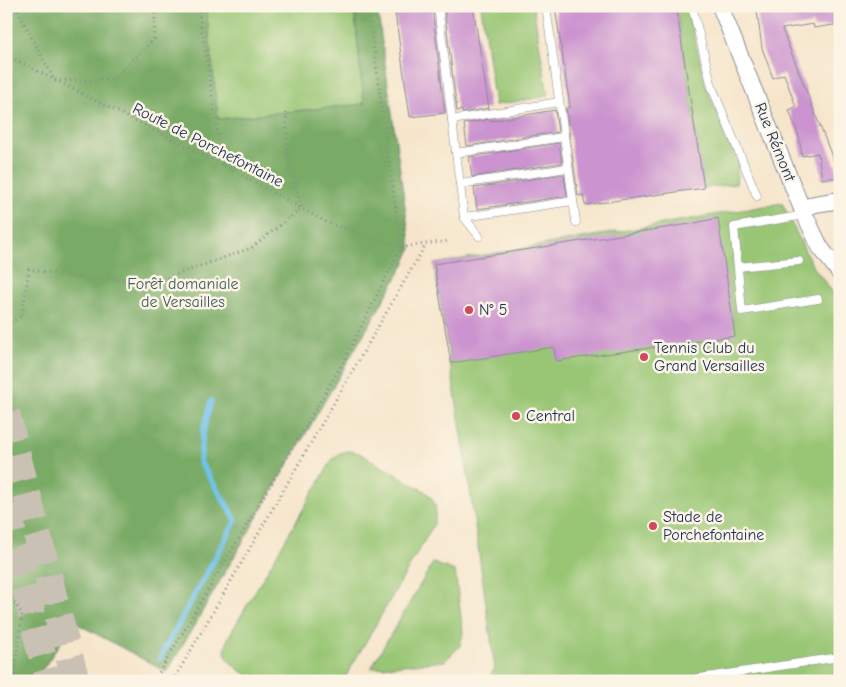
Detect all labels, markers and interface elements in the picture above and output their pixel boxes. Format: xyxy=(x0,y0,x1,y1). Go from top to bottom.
street label: Route de Porchefontaine xyxy=(130,99,286,191)
street label: Rue Rémont xyxy=(751,100,799,184)
park label: Forêt domaniale de Versailles xyxy=(127,275,239,311)
place label: N° 5 xyxy=(479,301,508,319)
marker: N° 5 xyxy=(463,304,475,316)
place label: Tennis Club du Grand Versailles xyxy=(654,339,765,375)
marker: Tennis Club du Grand Versailles xyxy=(638,351,650,363)
place label: Central xyxy=(526,407,575,425)
marker: Central xyxy=(510,410,522,422)
place label: Stade de Porchefontaine xyxy=(663,508,764,544)
marker: Stade de Porchefontaine xyxy=(647,520,659,532)

